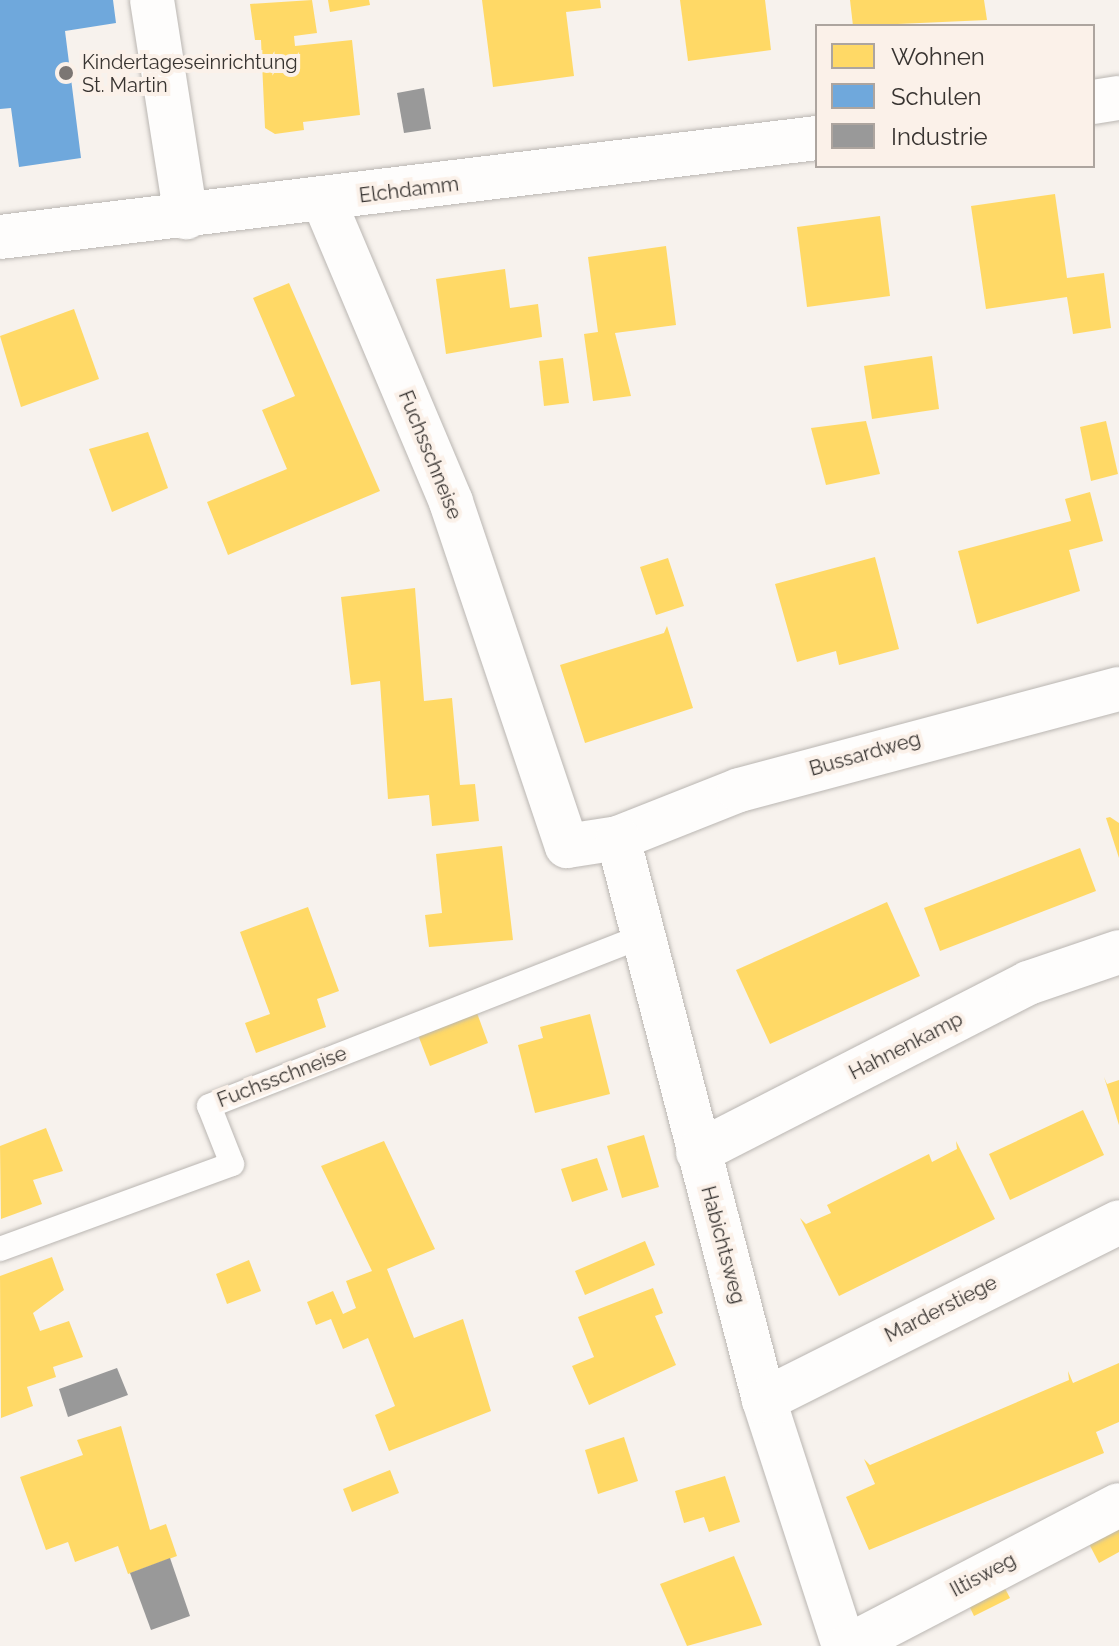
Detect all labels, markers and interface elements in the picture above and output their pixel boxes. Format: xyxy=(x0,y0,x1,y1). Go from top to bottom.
legend xyxy=(815,24,1095,168)
text: Wohnen xyxy=(891,42,985,71)
place label: Kindertageseinrichtung St. Martin xyxy=(82,50,298,97)
marker: Kindertageseinrichtung St. Martin xyxy=(57,64,75,82)
text: Schulen xyxy=(891,82,982,111)
text: Industrie xyxy=(891,122,988,151)
street label: Elchdamm xyxy=(358,172,460,208)
street label: Fuchsschneise xyxy=(393,387,467,523)
street label: Bussardweg xyxy=(807,727,923,781)
street label: Hahnenkamp xyxy=(845,1007,967,1085)
street label: Fuchsschneise xyxy=(214,1041,350,1113)
street label: Habichtsweg xyxy=(696,1183,750,1307)
street label: Marderstiege xyxy=(881,1270,1001,1348)
street label: Iltisweg xyxy=(946,1548,1020,1602)

